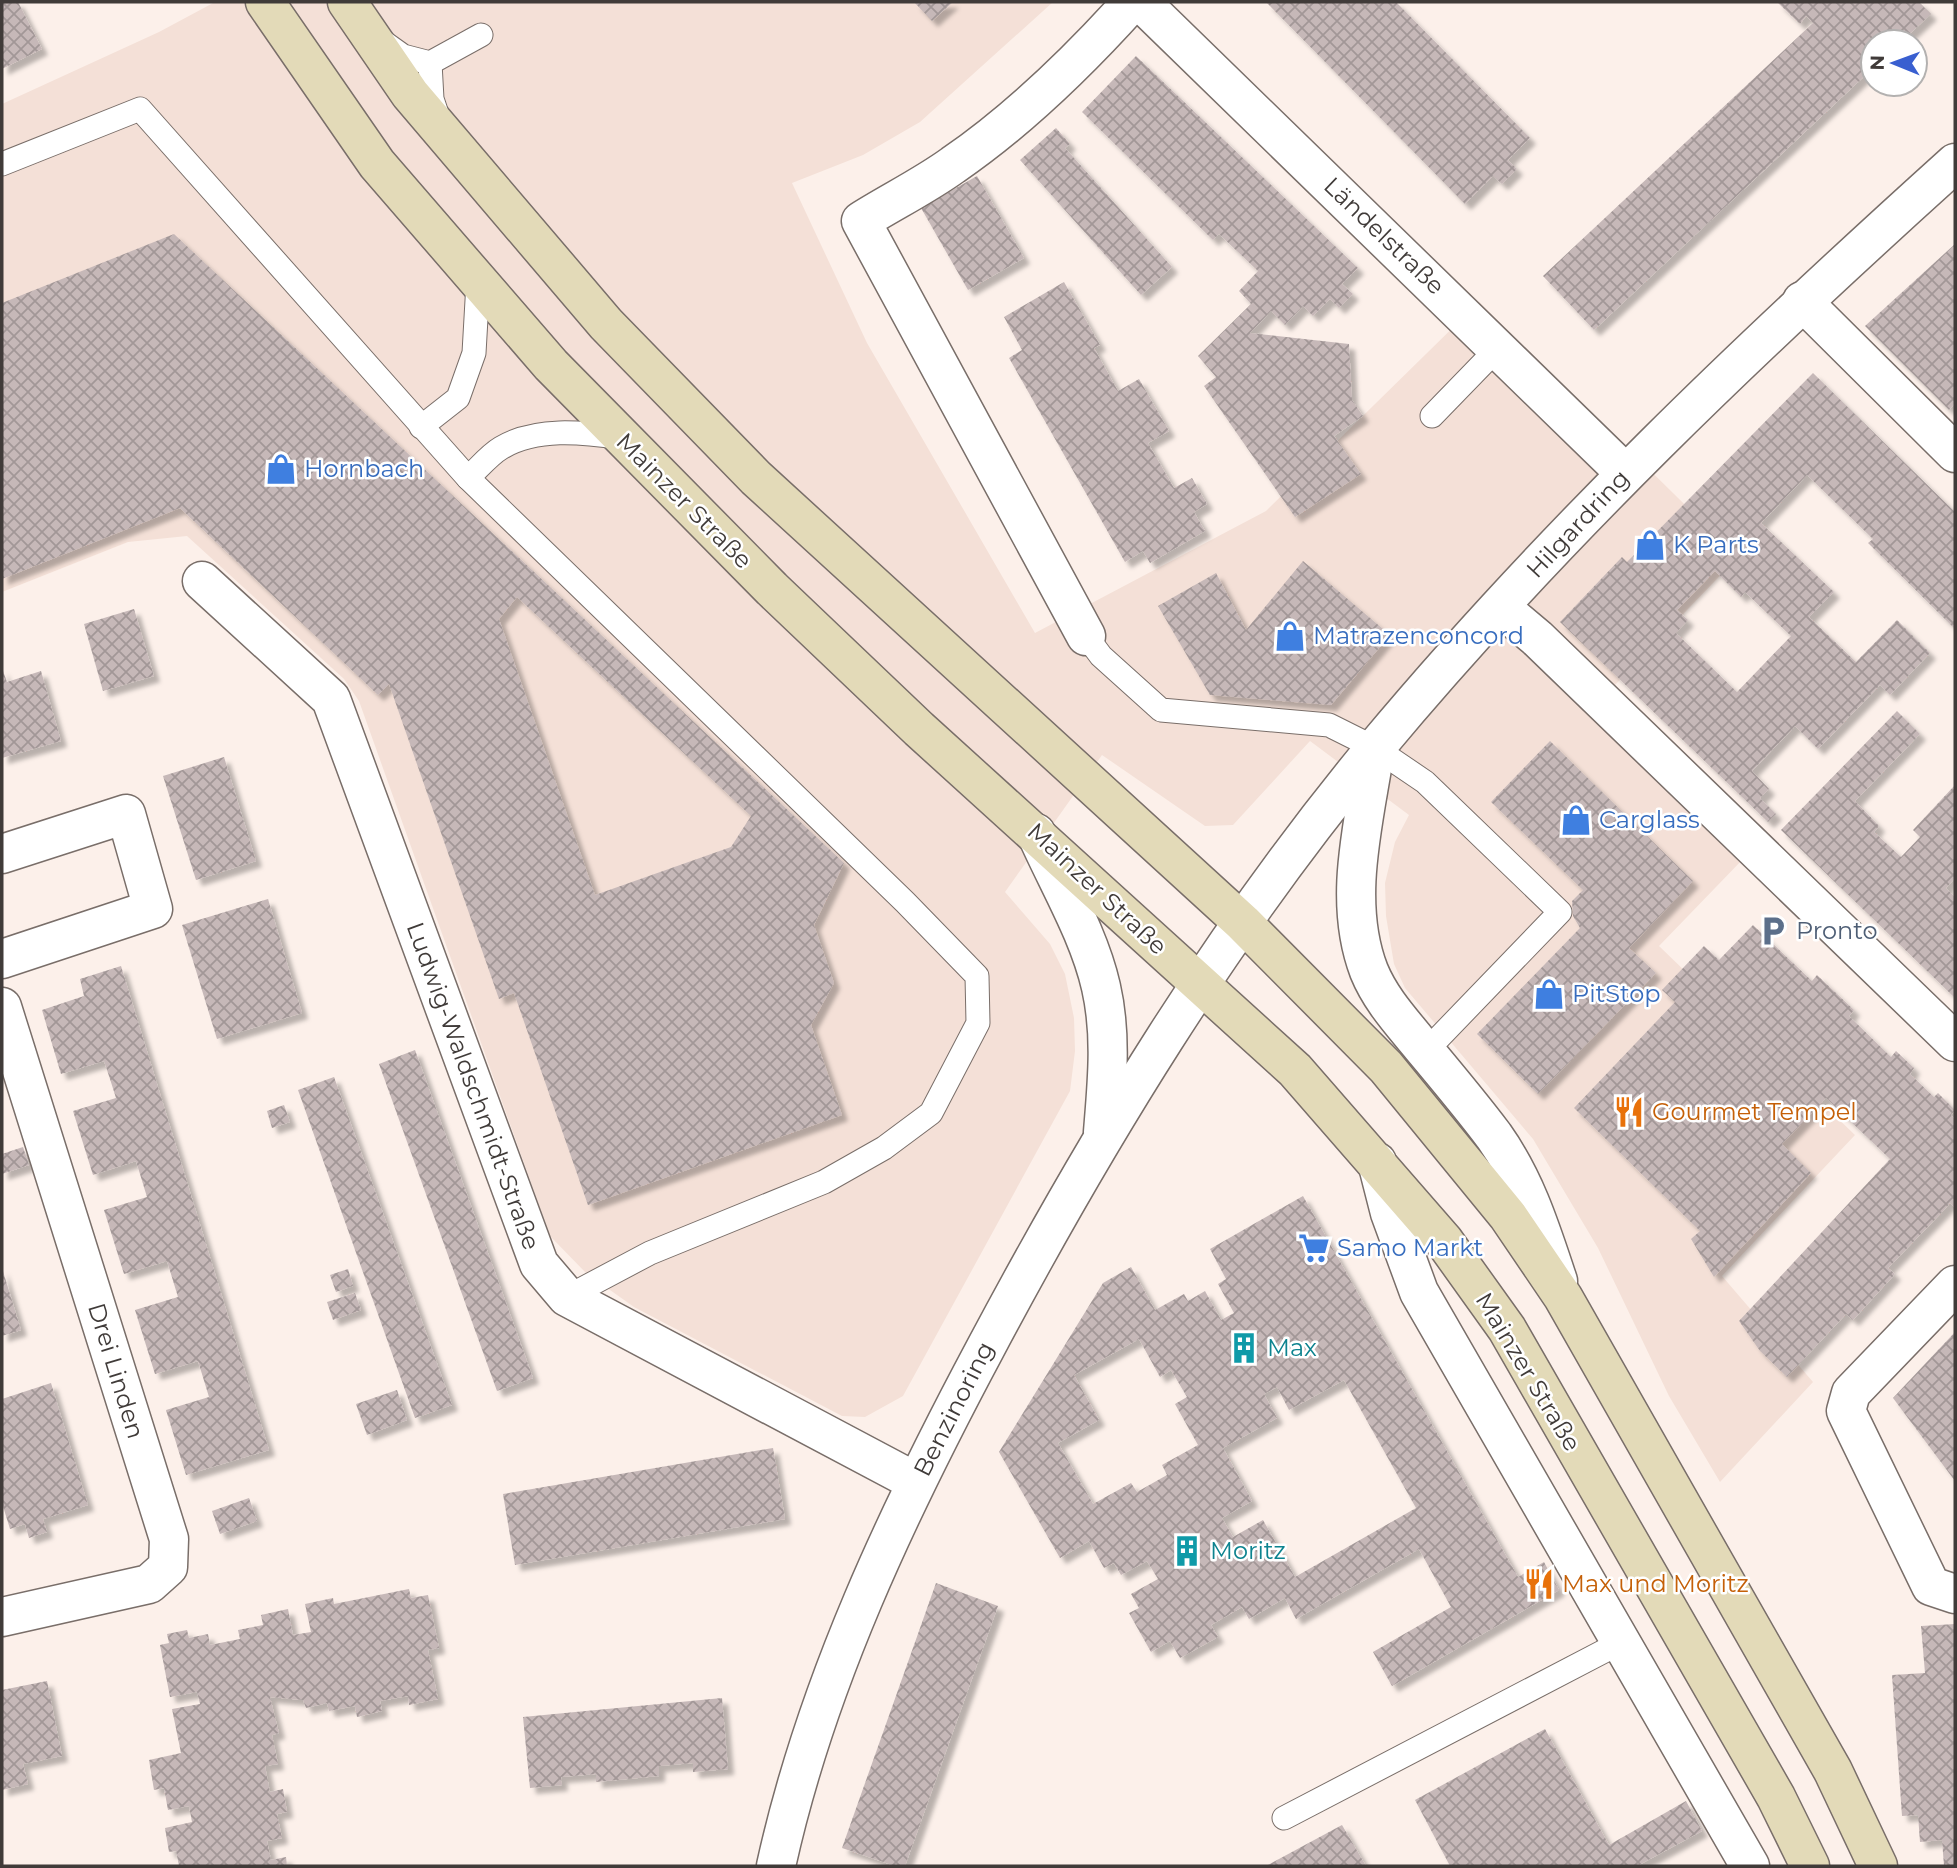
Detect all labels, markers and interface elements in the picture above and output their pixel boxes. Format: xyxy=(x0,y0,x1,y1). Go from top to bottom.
north arrow xyxy=(1859,28,1929,98)
text: N xyxy=(1866,55,1889,71)
street label: Ländelstraße xyxy=(1318,171,1451,300)
street label: Mainzer Straße xyxy=(610,427,758,575)
shop icon: Hornbach xyxy=(264,452,298,486)
place label: Hornbach xyxy=(304,454,424,483)
street label: Hilgardring xyxy=(1520,464,1635,584)
shop icon: K Parts xyxy=(1633,528,1667,562)
place label: K Parts xyxy=(1673,530,1759,559)
shop icon: Matrazenconcord xyxy=(1273,619,1307,653)
place label: Matrazenconcord xyxy=(1313,621,1524,650)
shop icon: Carglass xyxy=(1559,803,1593,837)
place label: Carglass xyxy=(1599,805,1700,834)
street label: Mainzer Straße xyxy=(1022,817,1173,961)
parking icon: Pronto xyxy=(1756,914,1790,948)
place label: Pronto xyxy=(1796,916,1878,945)
street label: Ludwig-Waldschmidt-Straße xyxy=(401,918,546,1254)
shop icon: PitStop xyxy=(1532,977,1566,1011)
place label: PitStop xyxy=(1572,979,1661,1008)
restaurant icon: Gourmet Tempel xyxy=(1612,1095,1646,1129)
place label: Gourmet Tempel xyxy=(1652,1097,1857,1126)
supermarket icon: Samo Markt xyxy=(1297,1231,1331,1265)
place label: Samo Markt xyxy=(1337,1233,1484,1262)
street label: Mainzer Straße xyxy=(1470,1287,1587,1456)
street label: Drei Linden xyxy=(82,1300,151,1442)
building icon: Max xyxy=(1227,1331,1261,1365)
place label: Max xyxy=(1267,1333,1317,1362)
street label: Benzinoring xyxy=(907,1337,1000,1481)
building icon: Moritz xyxy=(1170,1534,1204,1568)
place label: Moritz xyxy=(1210,1536,1286,1565)
restaurant icon: Max und Moritz xyxy=(1522,1567,1556,1601)
place label: Max und Moritz xyxy=(1562,1569,1749,1598)

